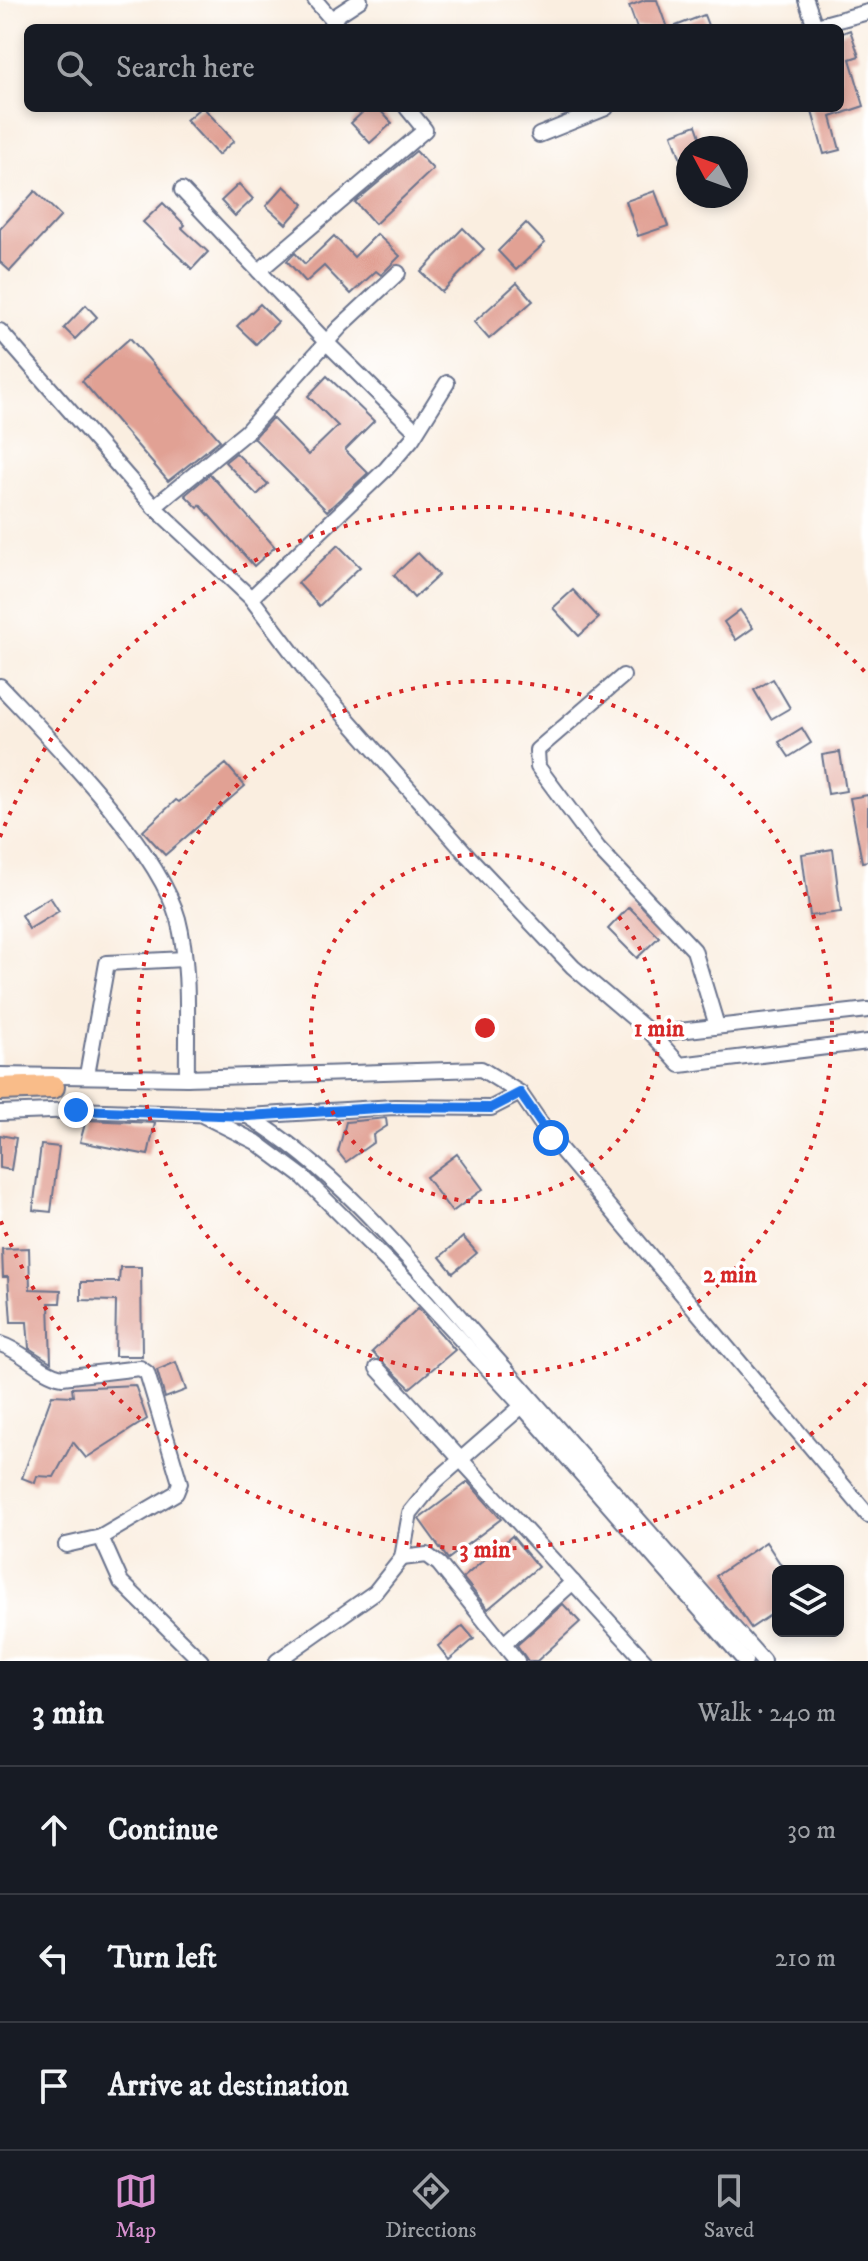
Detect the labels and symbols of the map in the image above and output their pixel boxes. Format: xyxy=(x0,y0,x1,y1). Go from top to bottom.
north arrow xyxy=(676,136,748,208)
centre of rings xyxy=(471,1014,499,1042)
text: 1 min xyxy=(634,1014,685,1044)
route end xyxy=(58,1092,94,1128)
route start xyxy=(533,1120,569,1156)
text: 2 min xyxy=(703,1260,757,1290)
text: 3 min xyxy=(460,1535,511,1565)

